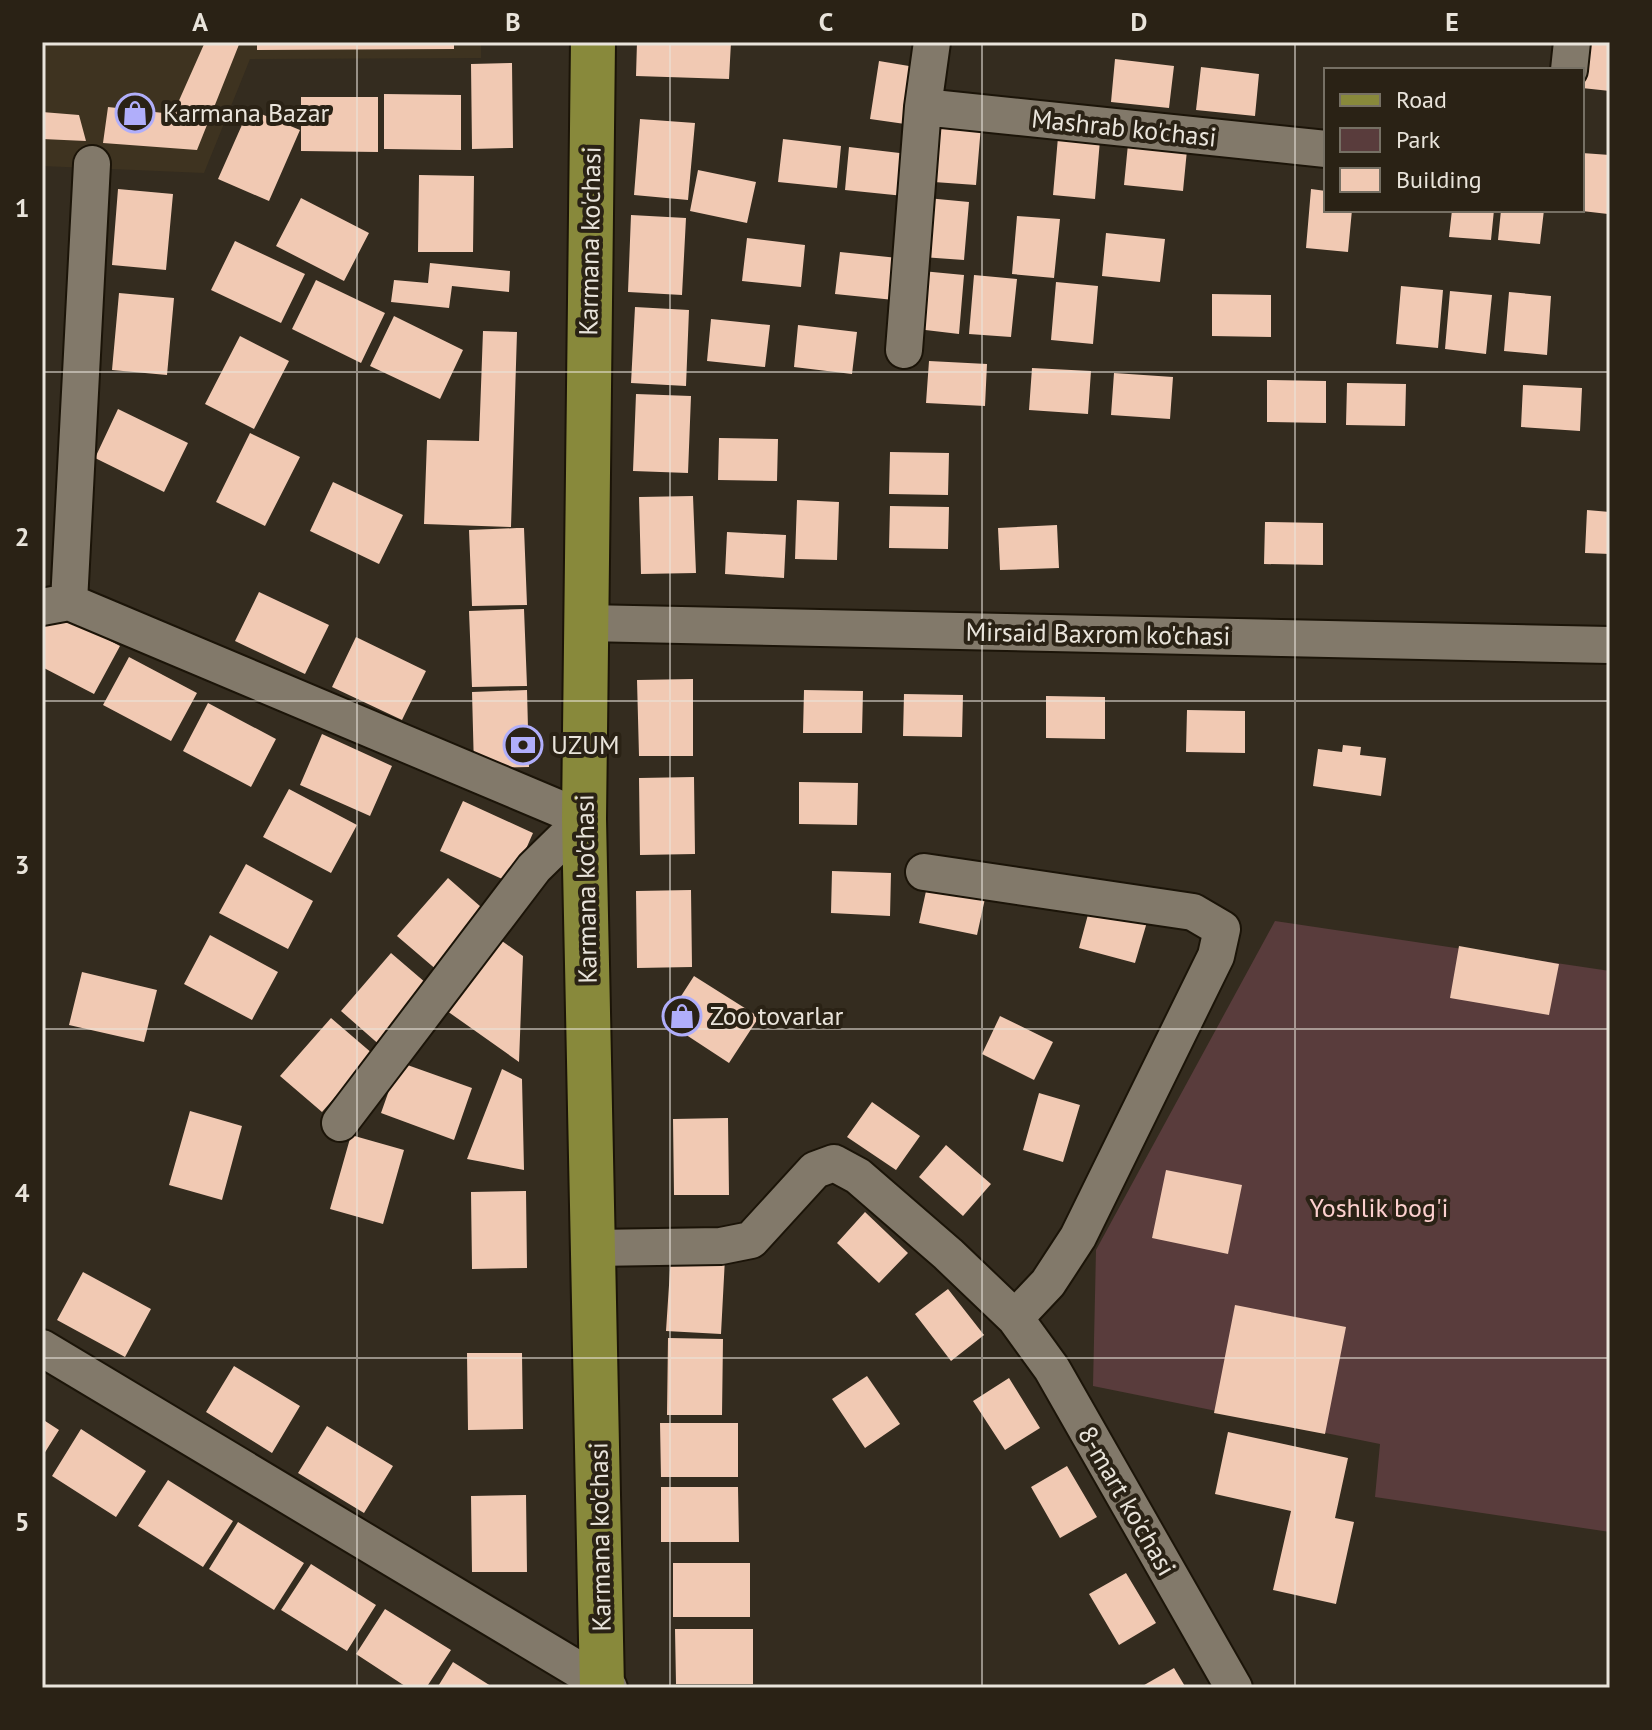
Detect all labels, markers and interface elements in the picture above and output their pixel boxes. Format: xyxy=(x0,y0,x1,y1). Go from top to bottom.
text: A xyxy=(192,5,208,38)
text: B xyxy=(505,5,521,38)
text: C xyxy=(819,5,833,38)
text: D xyxy=(1131,5,1147,38)
text: E xyxy=(1445,5,1459,38)
legend xyxy=(1324,68,1584,212)
text: Road xyxy=(1396,84,1447,115)
shop icon: Karmana Bazar xyxy=(114,92,156,134)
place label: Karmana Bazar xyxy=(163,96,330,129)
street label: Mashrab ko'chasi xyxy=(1030,101,1218,154)
text: Park xyxy=(1396,124,1441,155)
street label: Karmana ko'chasi xyxy=(571,146,608,336)
text: Building xyxy=(1396,164,1482,195)
text: 1 xyxy=(15,191,29,224)
text: 2 xyxy=(15,520,29,553)
street label: Mirsaid Baxrom ko'chasi xyxy=(965,615,1231,652)
bank icon: UZUM xyxy=(502,724,544,766)
place label: UZUM xyxy=(551,728,620,761)
street label: Karmana ko'chasi xyxy=(567,794,604,984)
text: 3 xyxy=(15,848,29,881)
shop icon: Zoo tovarlar xyxy=(661,995,703,1037)
place label: Zoo tovarlar xyxy=(710,999,844,1032)
text: 4 xyxy=(15,1176,30,1209)
park label: Yoshlik bog'i xyxy=(1309,1191,1449,1224)
street label: 8-mart ko'chasi xyxy=(1071,1420,1184,1581)
street label: Karmana ko'chasi xyxy=(581,1442,618,1632)
text: 5 xyxy=(15,1505,29,1538)

